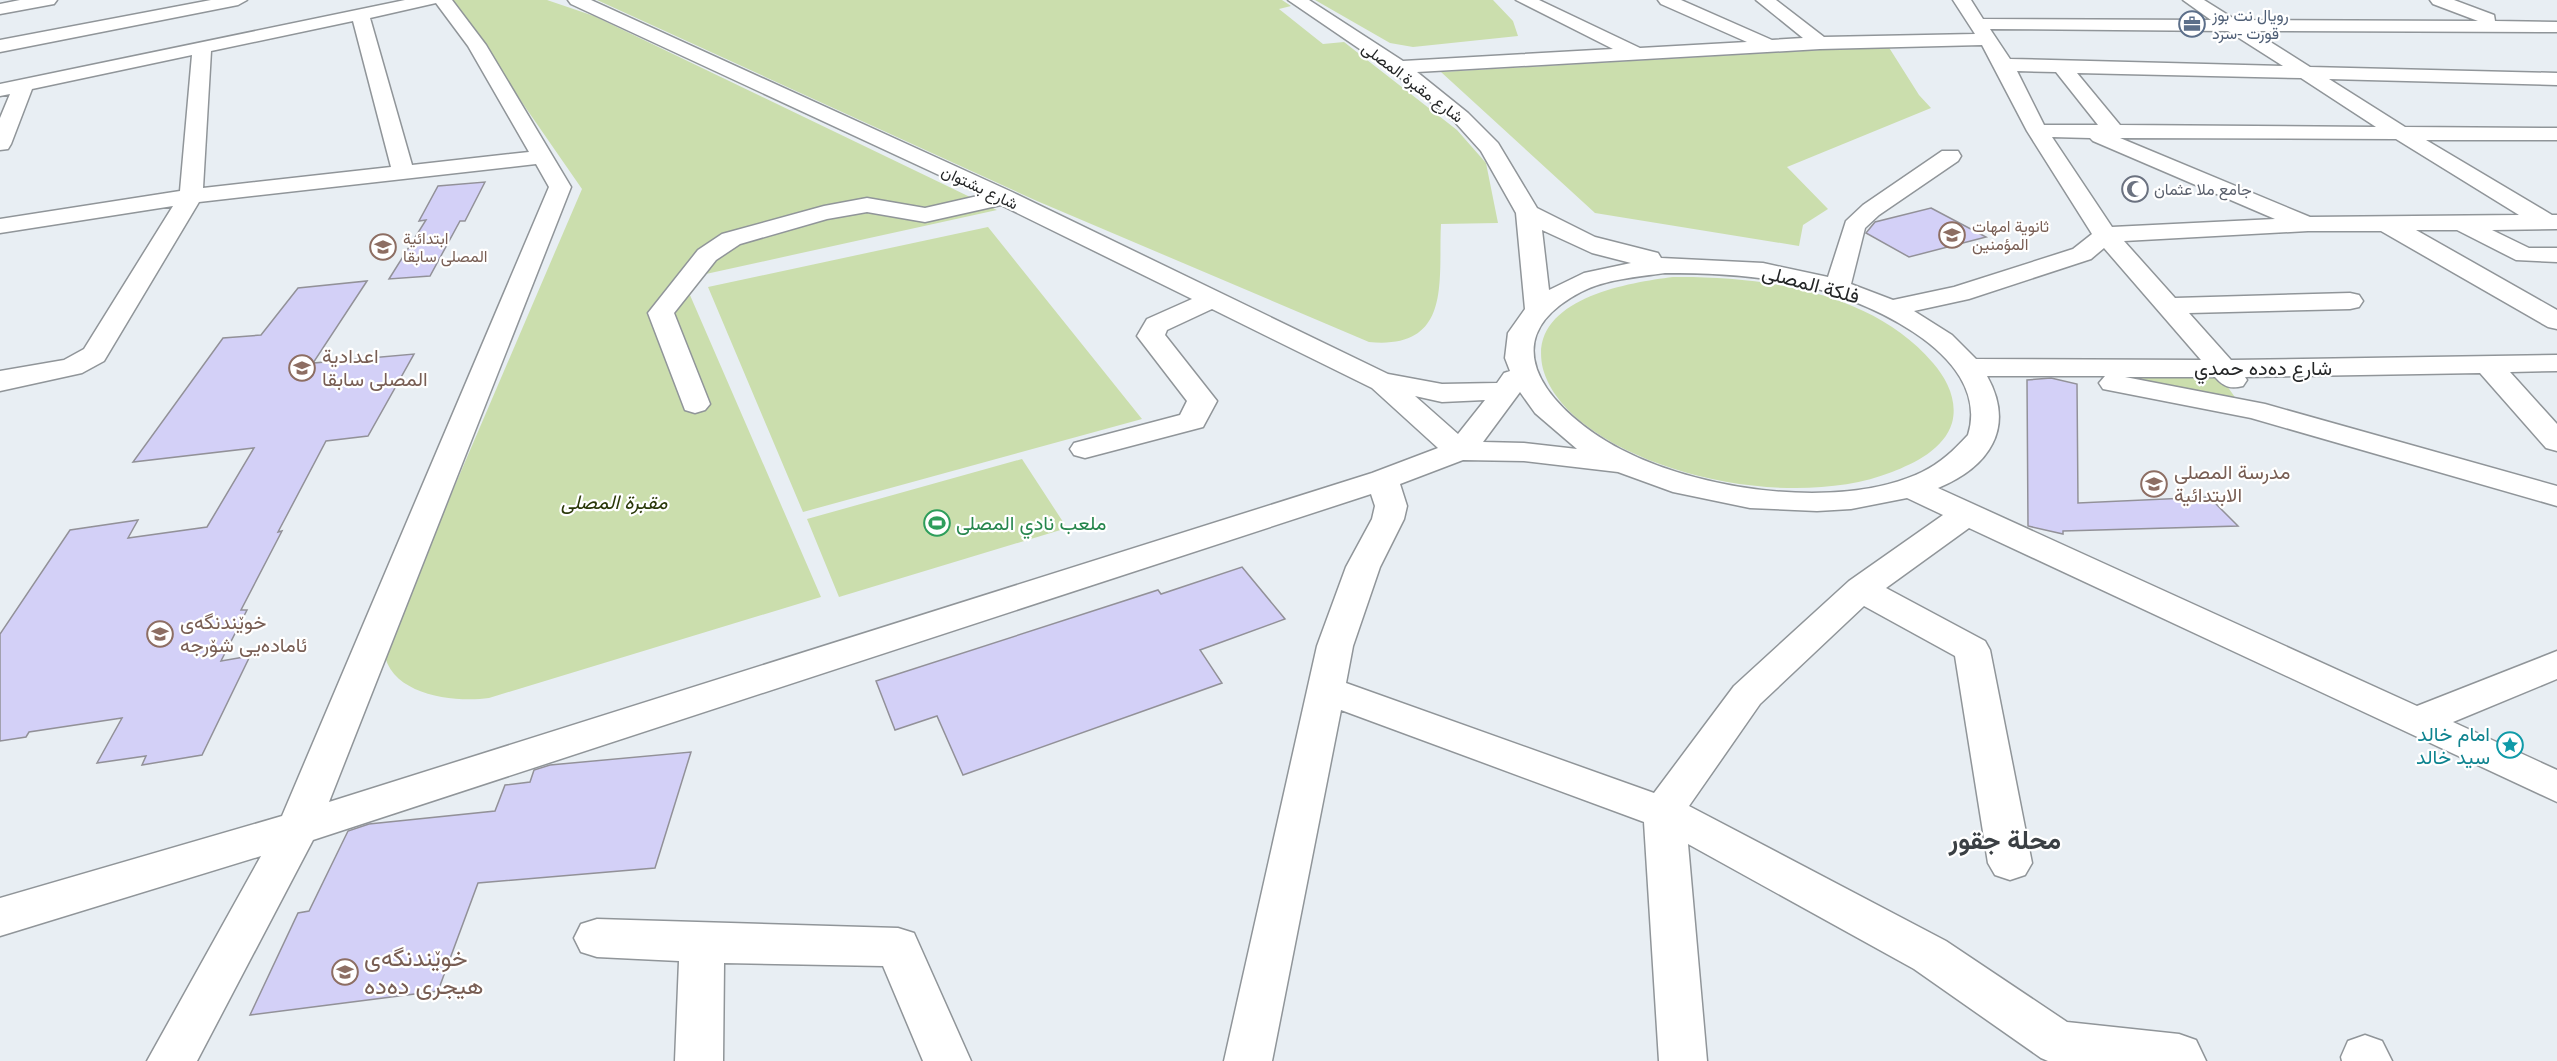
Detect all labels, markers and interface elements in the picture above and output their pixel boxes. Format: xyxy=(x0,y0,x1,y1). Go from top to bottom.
place label: رويال نت بوز قورت -سرد xyxy=(2211,4,2289,44)
office icon: رويال نت بوز قورت -سرد xyxy=(2177,9,2207,39)
street label: شارع مقبرة المصلى xyxy=(1357,37,1468,128)
street label: شارع بشتوان xyxy=(938,160,1022,215)
mosque icon: جامع ملا عثمان xyxy=(2120,174,2150,204)
place label: جامع ملا عثمان xyxy=(2154,178,2252,201)
place label: ثانوية امهات المؤمنين xyxy=(1972,215,2049,255)
school or university icon: ثانوية امهات المؤمنين xyxy=(1937,220,1967,250)
place label: ابتدائية المصلى سابقا xyxy=(403,227,488,267)
school or university icon: ابتدائية المصلى سابقا xyxy=(368,232,398,262)
street label: فلكة المصلى xyxy=(1759,258,1863,309)
place label: اعدادية المصلى سابقا xyxy=(322,342,428,392)
school or university icon: اعدادية المصلى سابقا xyxy=(287,353,317,383)
street label: شارع دەدە حمدي xyxy=(2194,354,2332,385)
place label: مدرسة المصلى الابتدائية xyxy=(2174,458,2290,508)
school or university icon: مدرسة المصلى الابتدائية xyxy=(2139,469,2169,499)
park label: مقبرة المصلى xyxy=(561,488,668,515)
sports icon: ملعب نادي المصلى xyxy=(922,508,952,538)
place label: ملعب نادي المصلى xyxy=(956,509,1106,540)
place label: خوێندنگەی ئامادەیی شۆرجە xyxy=(180,608,307,658)
school or university icon: خوێندنگەی ئامادەیی شۆرجە xyxy=(145,619,175,649)
place label: امام خالد سيد خالد xyxy=(2416,720,2490,770)
place icon: امام خالد سيد خالد xyxy=(2495,730,2525,760)
district label: محلة جقور xyxy=(1948,821,2061,857)
place label: خوێندنگەی هیجری دەدە xyxy=(364,940,484,1001)
school or university icon: خوێندنگەی هیجری دەدە xyxy=(330,957,360,987)

